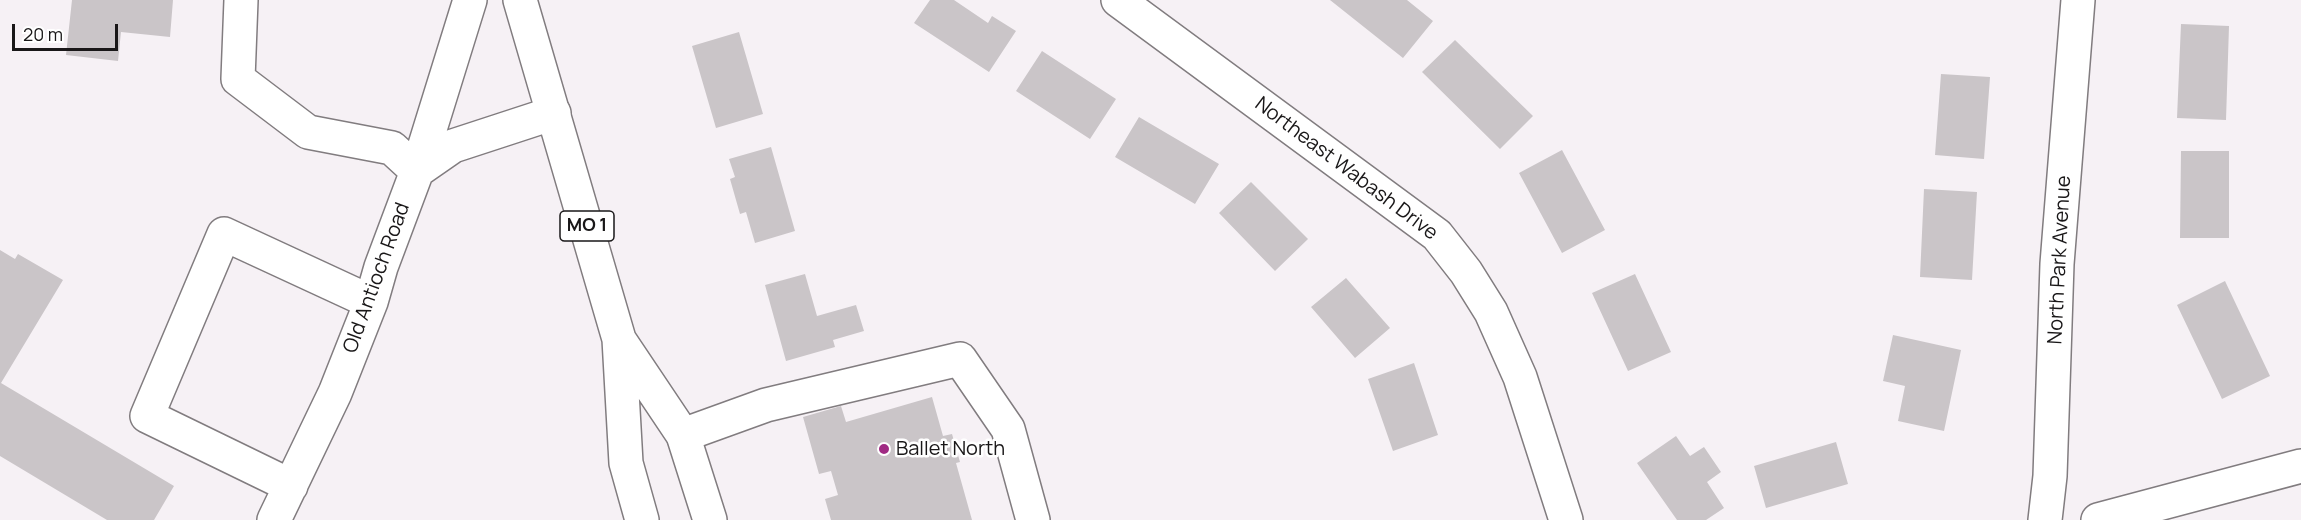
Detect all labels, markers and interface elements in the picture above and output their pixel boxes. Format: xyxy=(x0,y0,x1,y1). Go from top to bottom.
scale bar xyxy=(15,12,122,50)
text: 20 m xyxy=(23,22,63,46)
street label: Northeast Wabash Drive xyxy=(1250,92,1442,246)
street label: North Park Avenue xyxy=(2044,175,2076,345)
street label: Old Antioch Road xyxy=(339,199,415,357)
road number: MO 1 xyxy=(560,211,614,241)
place label: Ballet North xyxy=(896,437,1005,461)
marker: Ballet North xyxy=(877,442,891,456)

